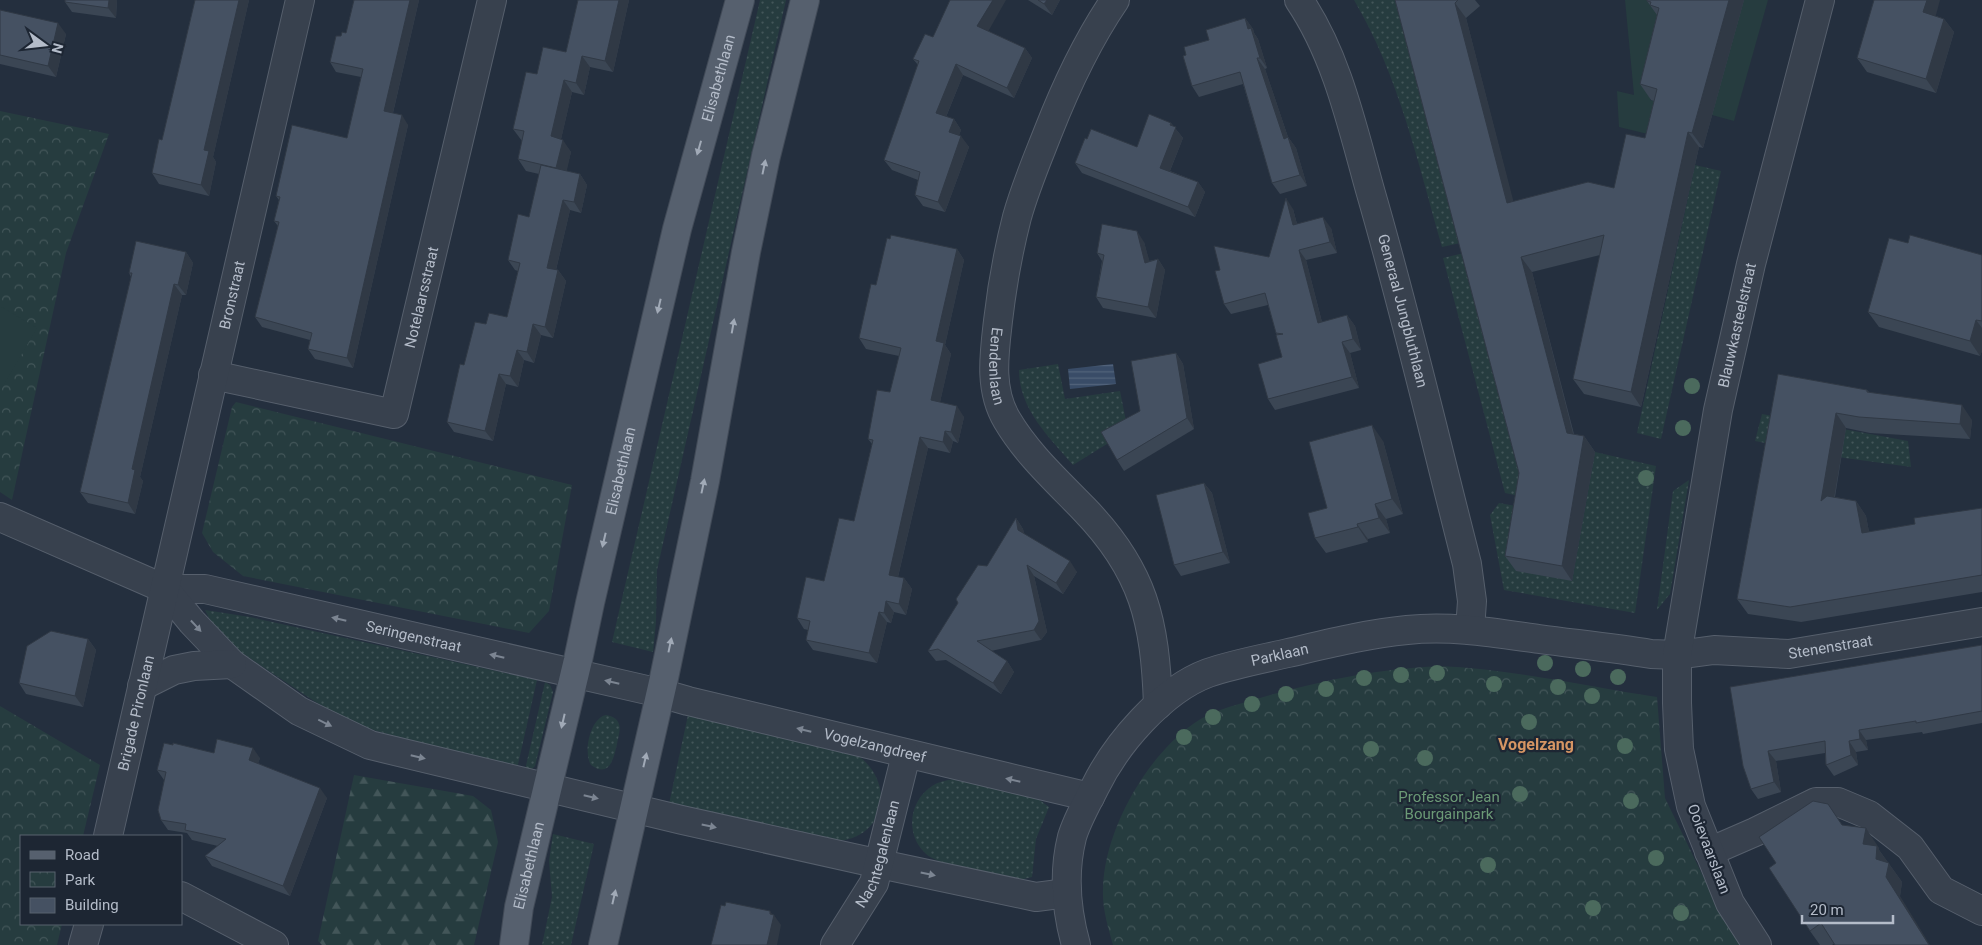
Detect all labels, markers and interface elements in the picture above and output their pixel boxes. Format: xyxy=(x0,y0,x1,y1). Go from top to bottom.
north arrow xyxy=(20,20,70,70)
street label: Elisabethlaan xyxy=(698,33,739,124)
text: N xyxy=(49,42,67,55)
one-way arrow xyxy=(695,141,703,156)
one-way arrow xyxy=(760,159,768,175)
street label: Generaal Jungbluthlaan xyxy=(1374,232,1431,390)
street label: Notelaarsstraat xyxy=(401,245,442,350)
street label: Bronstraat xyxy=(216,259,249,331)
street label: Blauwkasteelstraat xyxy=(1714,261,1760,389)
one-way arrow xyxy=(655,298,663,313)
one-way arrow xyxy=(729,318,737,334)
street label: Eendenlaan xyxy=(985,326,1008,407)
street label: Elisabethlaan xyxy=(602,425,640,517)
one-way arrow xyxy=(700,478,708,494)
one-way arrow xyxy=(600,532,608,547)
one-way arrow xyxy=(331,615,346,623)
street label: Seringenstraat xyxy=(364,617,463,656)
one-way arrow xyxy=(190,620,202,632)
street label: Stenenstraat xyxy=(1787,631,1874,663)
one-way arrow xyxy=(666,638,674,653)
street label: Parklaan xyxy=(1249,640,1310,670)
one-way arrow xyxy=(489,652,504,660)
street label: Brigade Pironlaan xyxy=(114,654,158,773)
one-way arrow xyxy=(605,678,620,686)
one-way arrow xyxy=(559,714,567,729)
one-way arrow xyxy=(318,720,332,728)
one-way arrow xyxy=(796,725,811,733)
street label: Vogelzangdreef xyxy=(822,725,929,767)
district label: Vogelzang xyxy=(1498,735,1574,754)
one-way arrow xyxy=(641,752,649,768)
one-way arrow xyxy=(410,753,425,761)
one-way arrow xyxy=(1004,775,1020,783)
park label: Professor Jean Bourgainpark xyxy=(1398,788,1500,823)
one-way arrow xyxy=(583,793,598,801)
street label: Nachtegalenlaan xyxy=(852,798,903,911)
street label: Ooievaarslaan xyxy=(1684,801,1734,897)
street label: Elisabethlaan xyxy=(510,820,548,911)
one-way arrow xyxy=(702,822,717,830)
legend xyxy=(20,835,182,925)
text: Road xyxy=(65,846,99,864)
one-way arrow xyxy=(920,870,935,878)
text: Park xyxy=(65,871,96,889)
one-way arrow xyxy=(610,890,618,905)
scale bar xyxy=(1802,892,1893,924)
text: Building xyxy=(65,896,119,914)
text: 20 m xyxy=(1810,901,1844,919)

